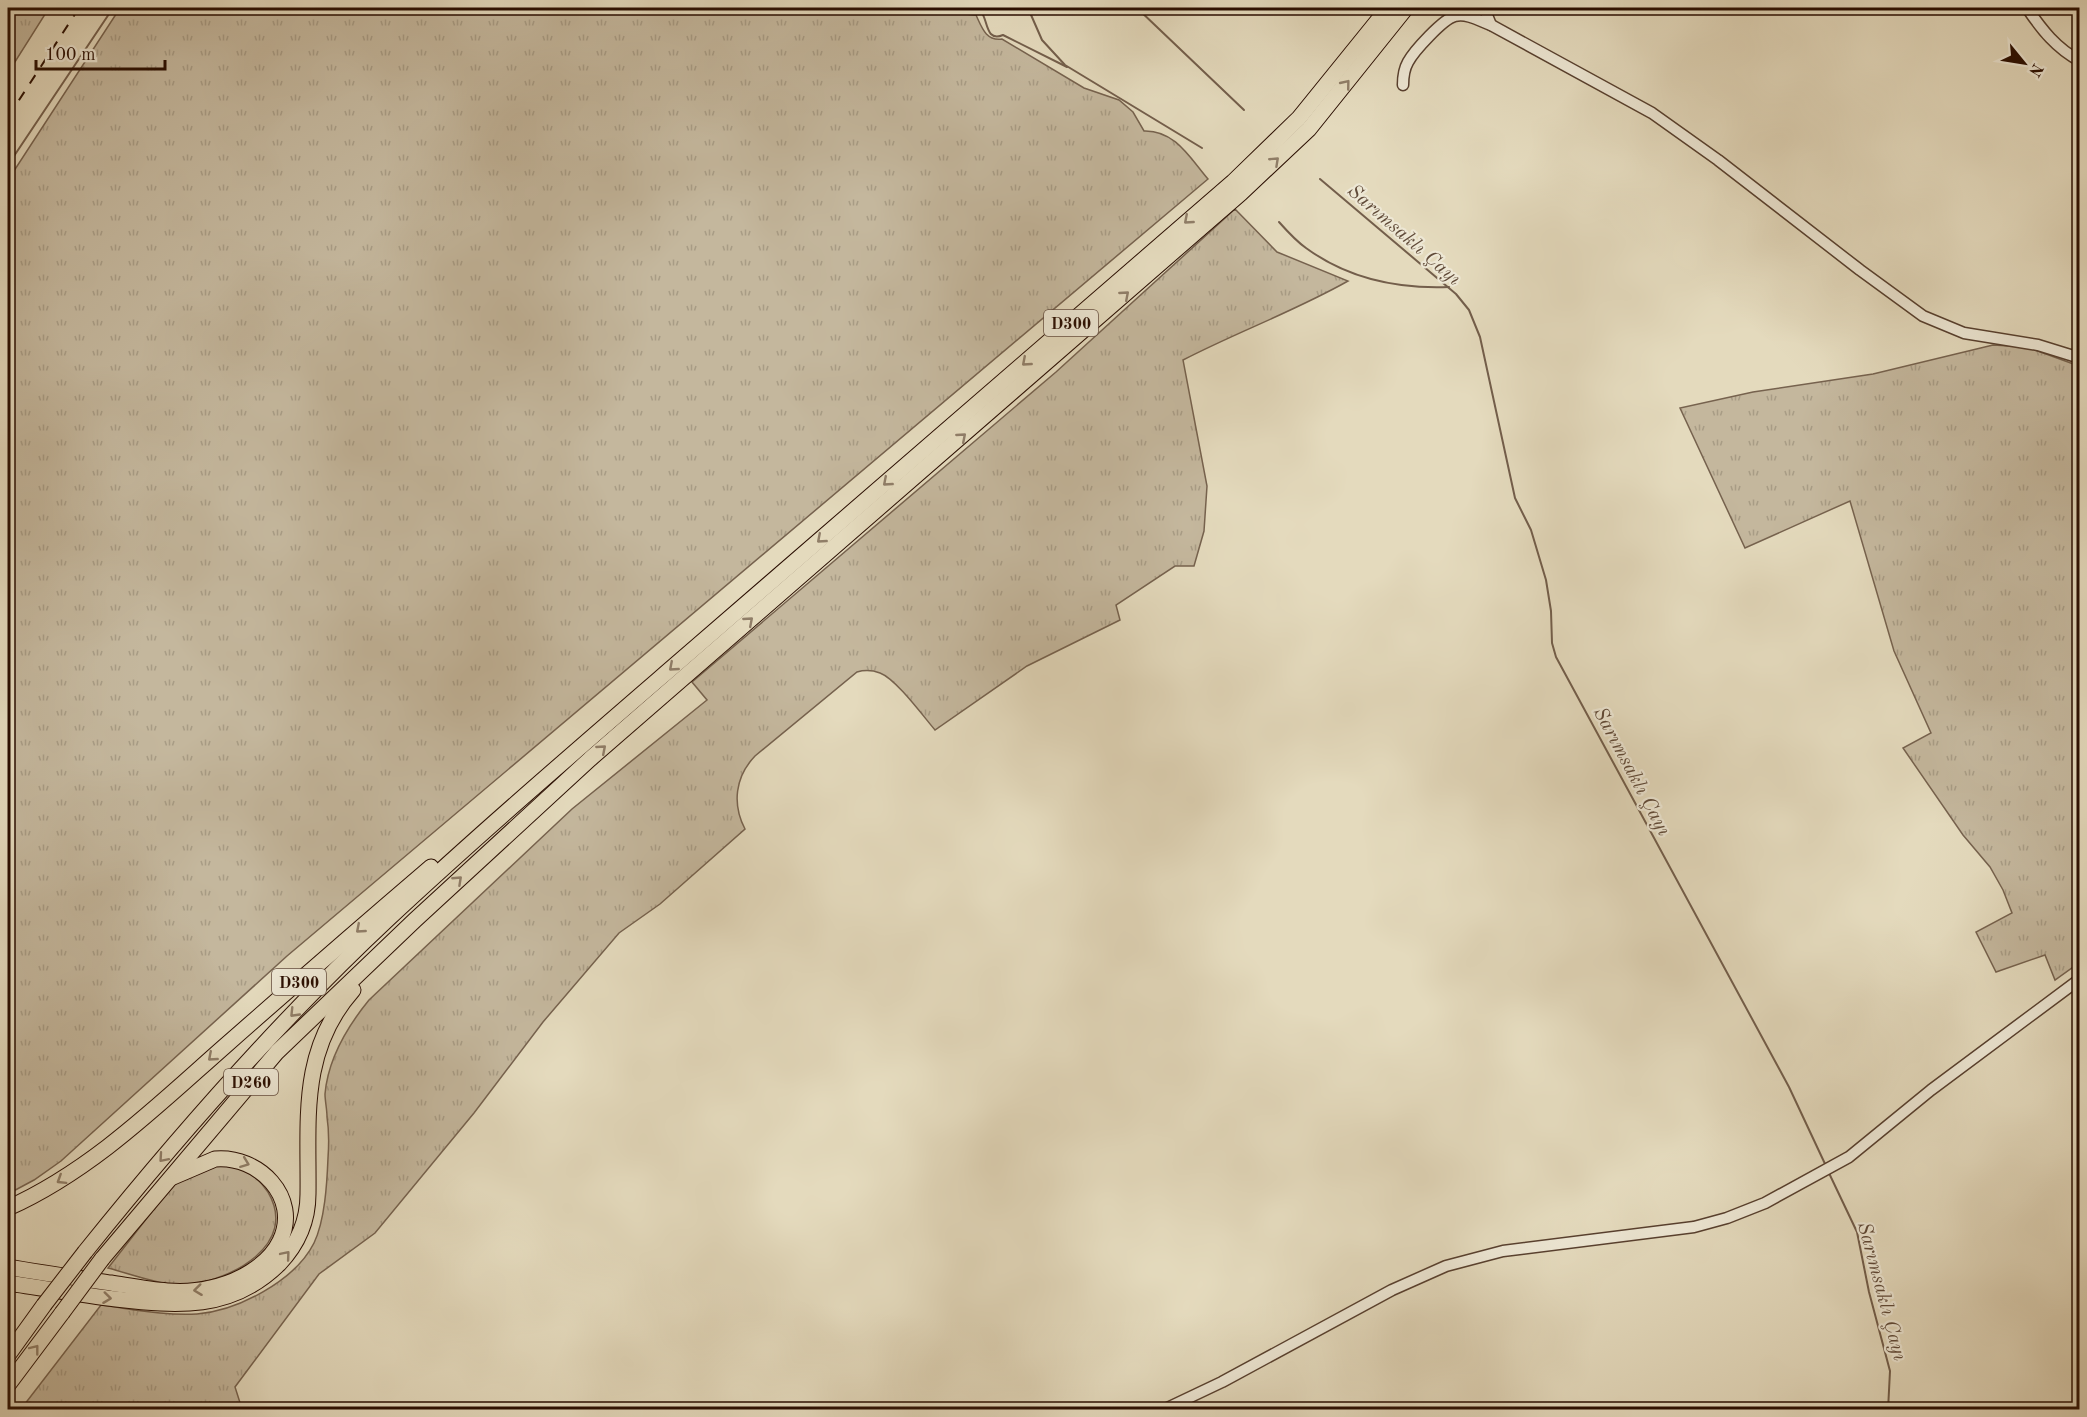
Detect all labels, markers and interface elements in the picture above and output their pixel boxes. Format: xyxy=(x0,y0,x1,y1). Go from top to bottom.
scale bar xyxy=(36,33,165,71)
north arrow xyxy=(1994,33,2054,93)
text: 100 m xyxy=(45,46,96,64)
text: N xyxy=(2025,60,2045,79)
one-way arrow xyxy=(1338,79,1349,90)
one-way arrow xyxy=(1268,157,1279,168)
water label: Sarımsaklı Çayı xyxy=(1343,181,1464,290)
one-way arrow xyxy=(1184,213,1195,224)
one-way arrow xyxy=(1118,291,1129,302)
road number: D300 xyxy=(1044,310,1098,336)
one-way arrow xyxy=(1022,355,1033,366)
one-way arrow xyxy=(955,433,966,444)
one-way arrow xyxy=(883,475,894,486)
one-way arrow xyxy=(817,532,828,543)
one-way arrow xyxy=(742,617,753,628)
one-way arrow xyxy=(669,660,680,671)
water label: Sarımsaklı Çayı xyxy=(1589,704,1674,840)
one-way arrow xyxy=(595,745,606,756)
one-way arrow xyxy=(451,877,462,888)
one-way arrow xyxy=(356,922,366,933)
road number: D300 xyxy=(272,969,326,995)
one-way arrow xyxy=(291,1006,302,1017)
one-way arrow xyxy=(209,1050,219,1061)
road number: D260 xyxy=(224,1069,278,1095)
one-way arrow xyxy=(159,1151,170,1162)
one-way arrow xyxy=(239,1156,250,1168)
one-way arrow xyxy=(57,1173,68,1184)
water label: Sarımsaklı Çayı xyxy=(1853,1220,1909,1363)
one-way arrow xyxy=(279,1251,290,1262)
one-way arrow xyxy=(194,1283,203,1296)
one-way arrow xyxy=(102,1291,111,1304)
one-way arrow xyxy=(27,1345,38,1356)

